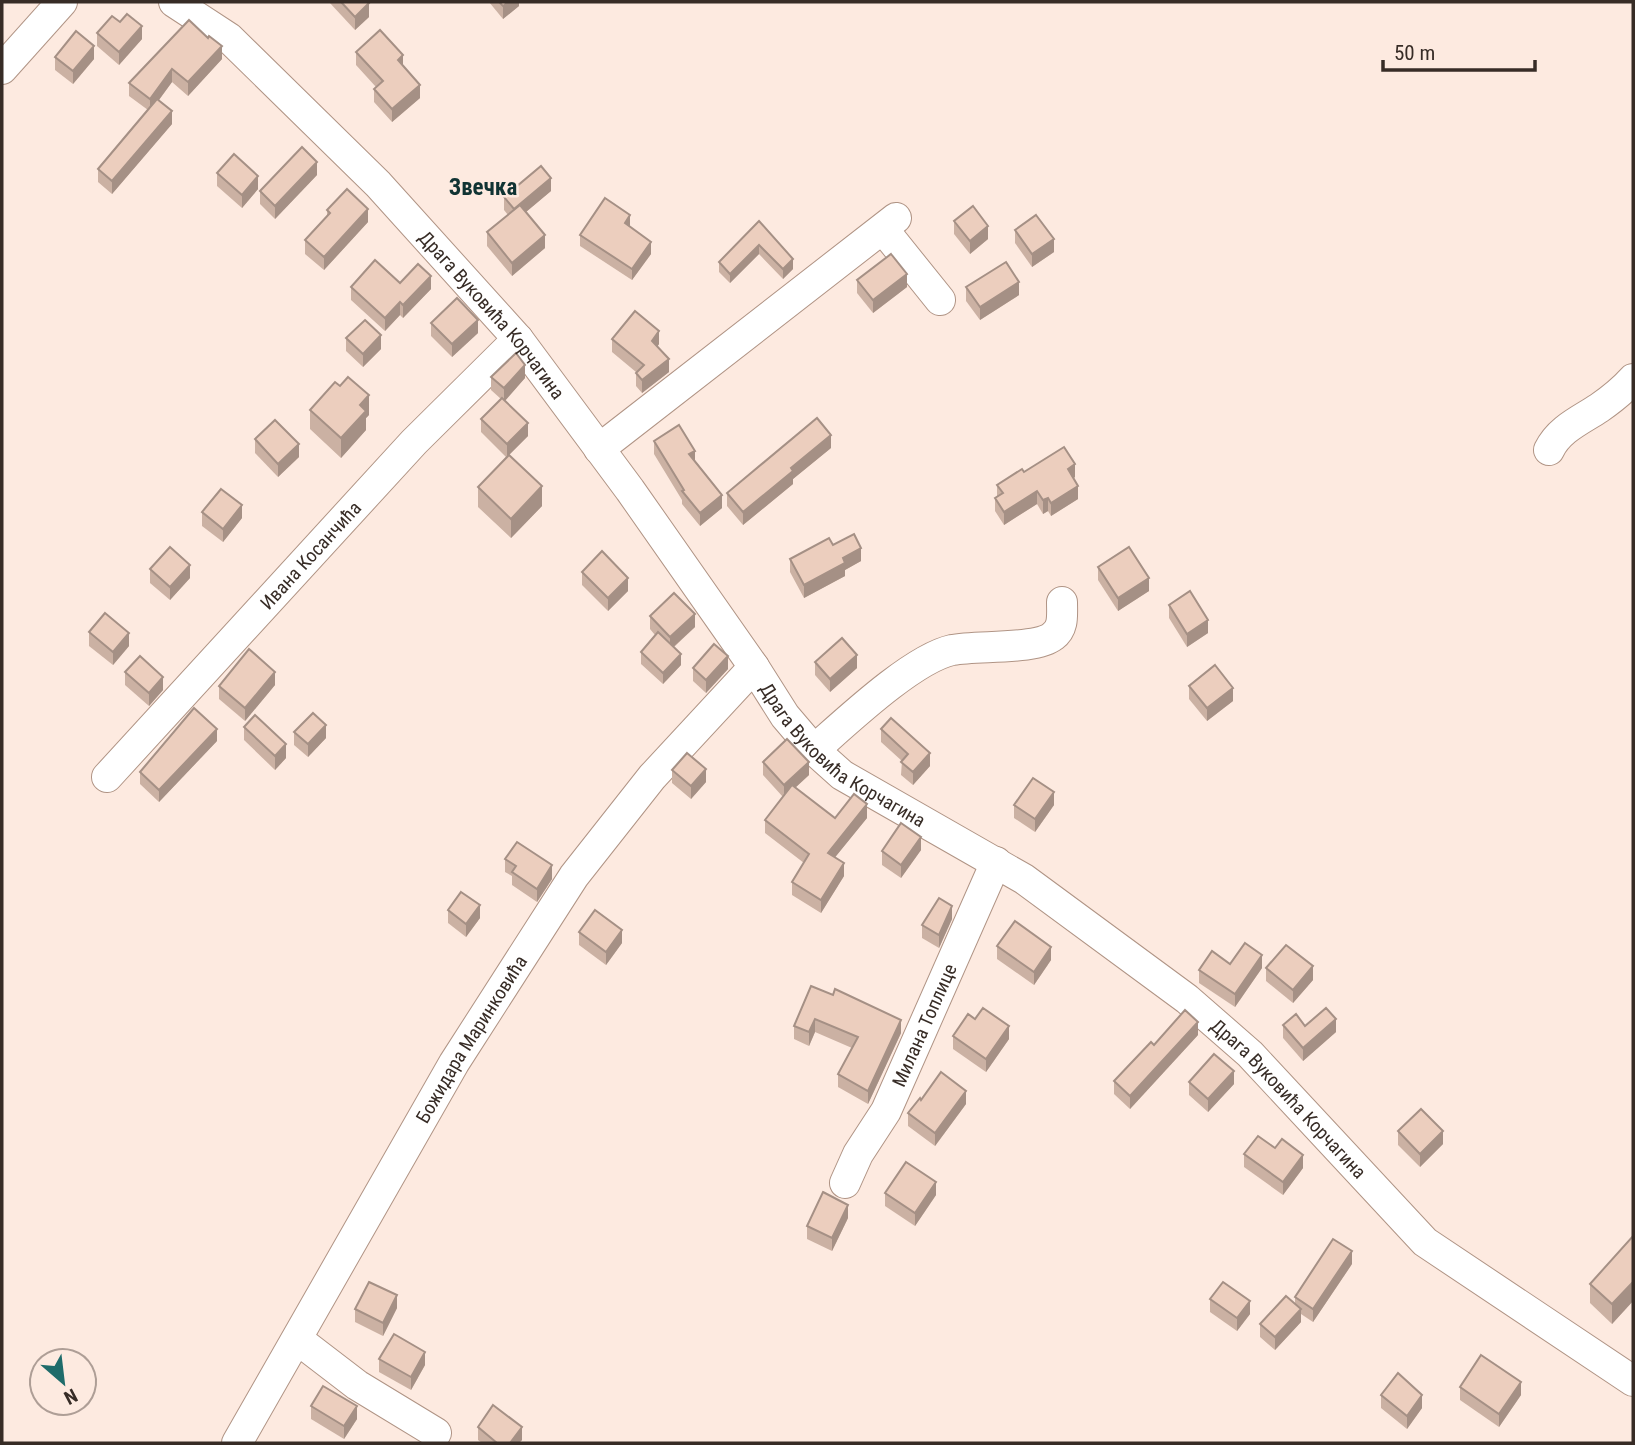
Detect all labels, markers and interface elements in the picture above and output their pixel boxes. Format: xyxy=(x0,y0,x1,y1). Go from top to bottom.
scale bar xyxy=(1383,28,1535,72)
text: 50 m xyxy=(1394,41,1435,65)
district label: Звечка xyxy=(449,174,517,201)
street label: Драга Вуковића Корчагина xyxy=(414,226,570,403)
street label: Ивана Косанчића xyxy=(255,496,366,614)
street label: Драга Вуковића Корчагина xyxy=(755,678,930,832)
street label: Божидара Маринковића xyxy=(411,951,532,1127)
street label: Милана Топлице xyxy=(887,960,961,1090)
street label: Драга Вуковића Корчагина xyxy=(1206,1014,1371,1183)
north arrow xyxy=(28,1347,98,1417)
text: N xyxy=(60,1384,81,1409)

